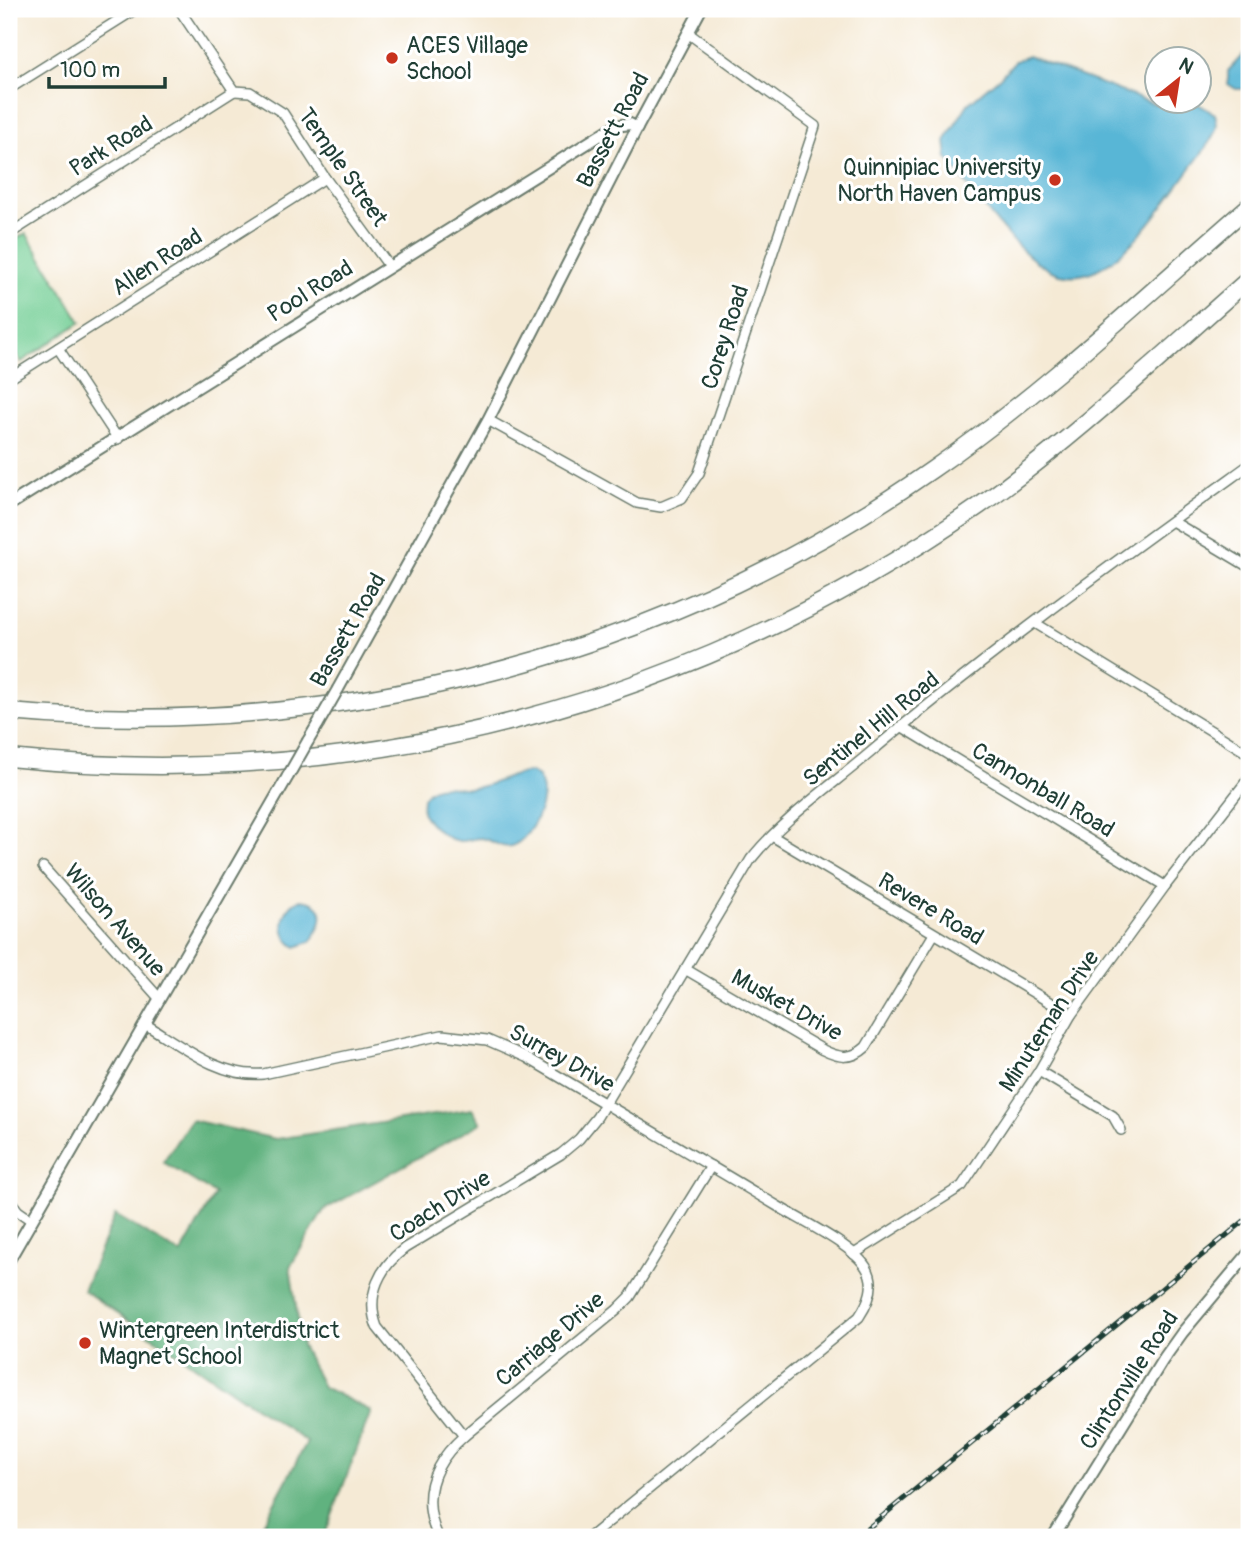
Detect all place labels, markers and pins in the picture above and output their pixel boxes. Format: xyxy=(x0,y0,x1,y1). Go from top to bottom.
place label: ACES Village School xyxy=(406,31,529,86)
marker: ACES Village School xyxy=(384,50,400,66)
place label: Quinnipiac University North Haven Campus xyxy=(837,153,1041,208)
marker: Quinnipiac University North Haven Campus xyxy=(1047,172,1063,188)
place label: Wintergreen Interdistrict Magnet School xyxy=(99,1316,340,1371)
marker: Wintergreen Interdistrict Magnet School xyxy=(77,1335,93,1351)

